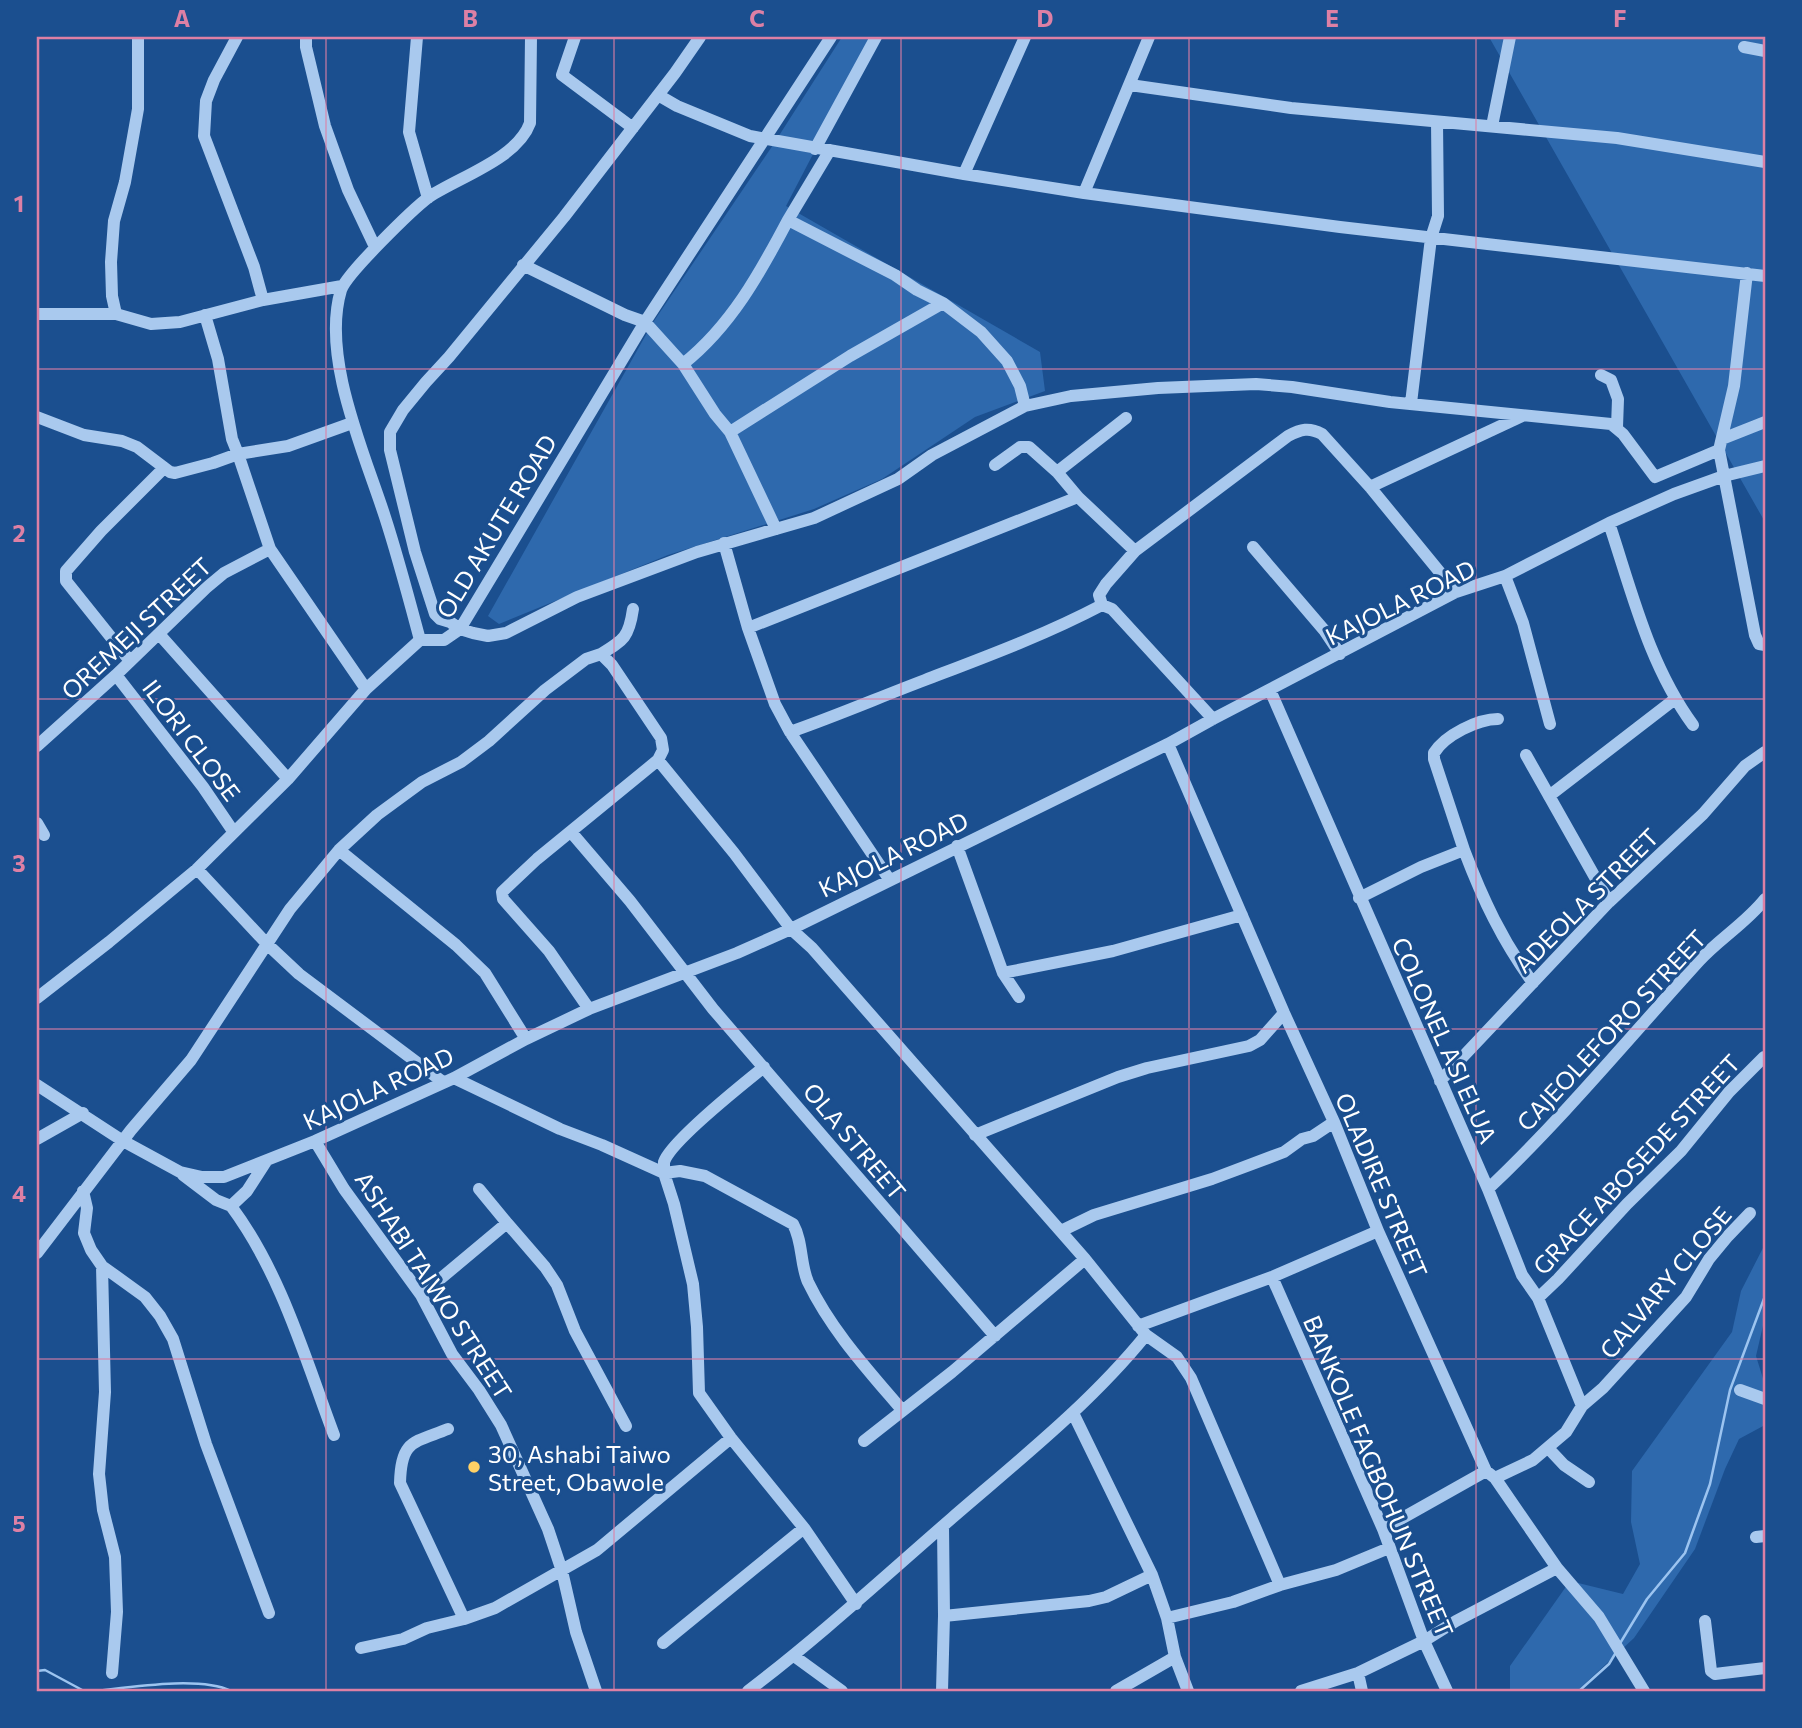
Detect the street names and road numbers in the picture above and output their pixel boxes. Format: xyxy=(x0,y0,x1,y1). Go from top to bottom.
street label: OLD AKUTE ROAD xyxy=(430,429,562,623)
street label: OREMEJI STREET xyxy=(55,551,217,705)
street label: KAJOLA ROAD xyxy=(1320,553,1480,651)
street label: ILORI CLOSE xyxy=(137,674,247,806)
street label: KAJOLA ROAD xyxy=(813,805,973,903)
street label: ADEOLA STREET xyxy=(1508,822,1664,978)
street label: CAJEOLEFORO STREET xyxy=(1510,923,1712,1137)
street label: COLONEL ASI ELUA xyxy=(1386,932,1504,1148)
street label: KAJOLA ROAD xyxy=(298,1040,458,1136)
street label: GRACE ABOSEDE STREET xyxy=(1526,1048,1746,1280)
street label: OLA STREET xyxy=(798,1077,912,1205)
street label: OLADIRE STREET xyxy=(1330,1088,1434,1282)
street label: ASHABI TAIWO STREET xyxy=(349,1166,519,1404)
street label: CALVARY CLOSE xyxy=(1593,1200,1737,1364)
street label: BANKOLE FAGBOHUN STREET xyxy=(1298,1311,1460,1641)

